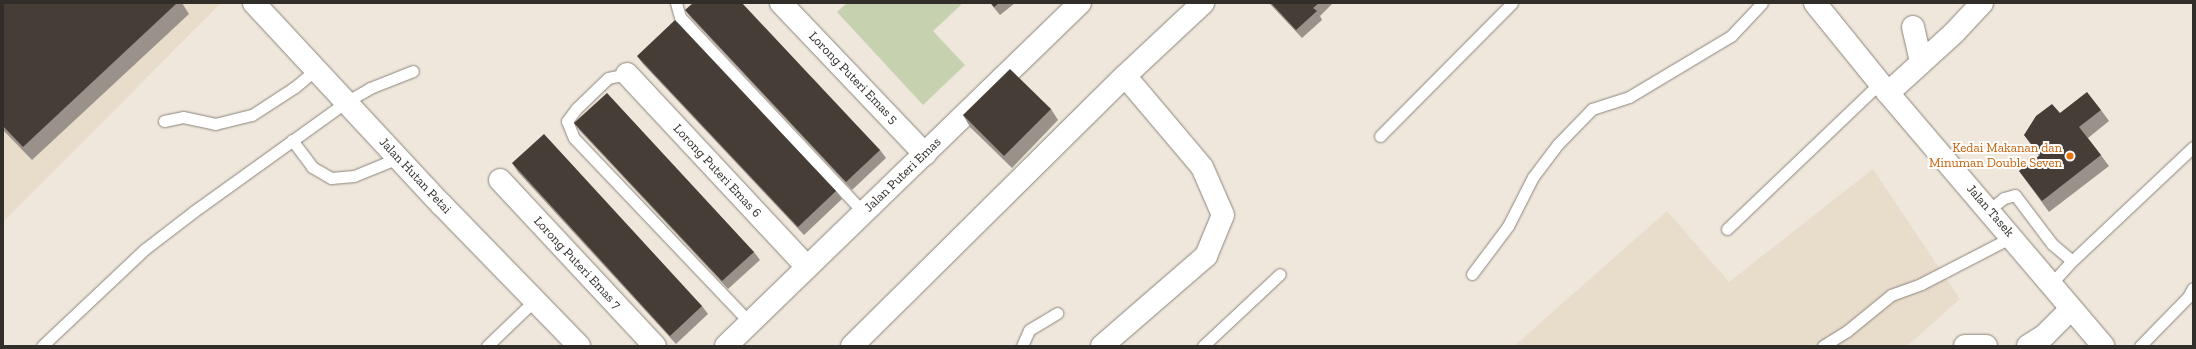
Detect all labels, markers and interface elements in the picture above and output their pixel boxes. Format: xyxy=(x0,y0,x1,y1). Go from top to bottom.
street label: Lorong Puteri Emas 5 xyxy=(805,29,901,127)
street label: Lorong Puteri Emas 6 xyxy=(670,121,764,221)
street label: Jalan Puteri Emas xyxy=(861,134,945,216)
street label: Jalan Hutan Petai xyxy=(376,135,454,217)
place label: Kedai Makanan dan Minuman Double Seven xyxy=(1929,141,2062,172)
marker: Kedai Makanan dan Minuman Double Seven xyxy=(2065,151,2075,161)
street label: Jalan Tasek xyxy=(1963,182,2017,240)
street label: Lorong Puteri Emas 7 xyxy=(530,213,624,313)

